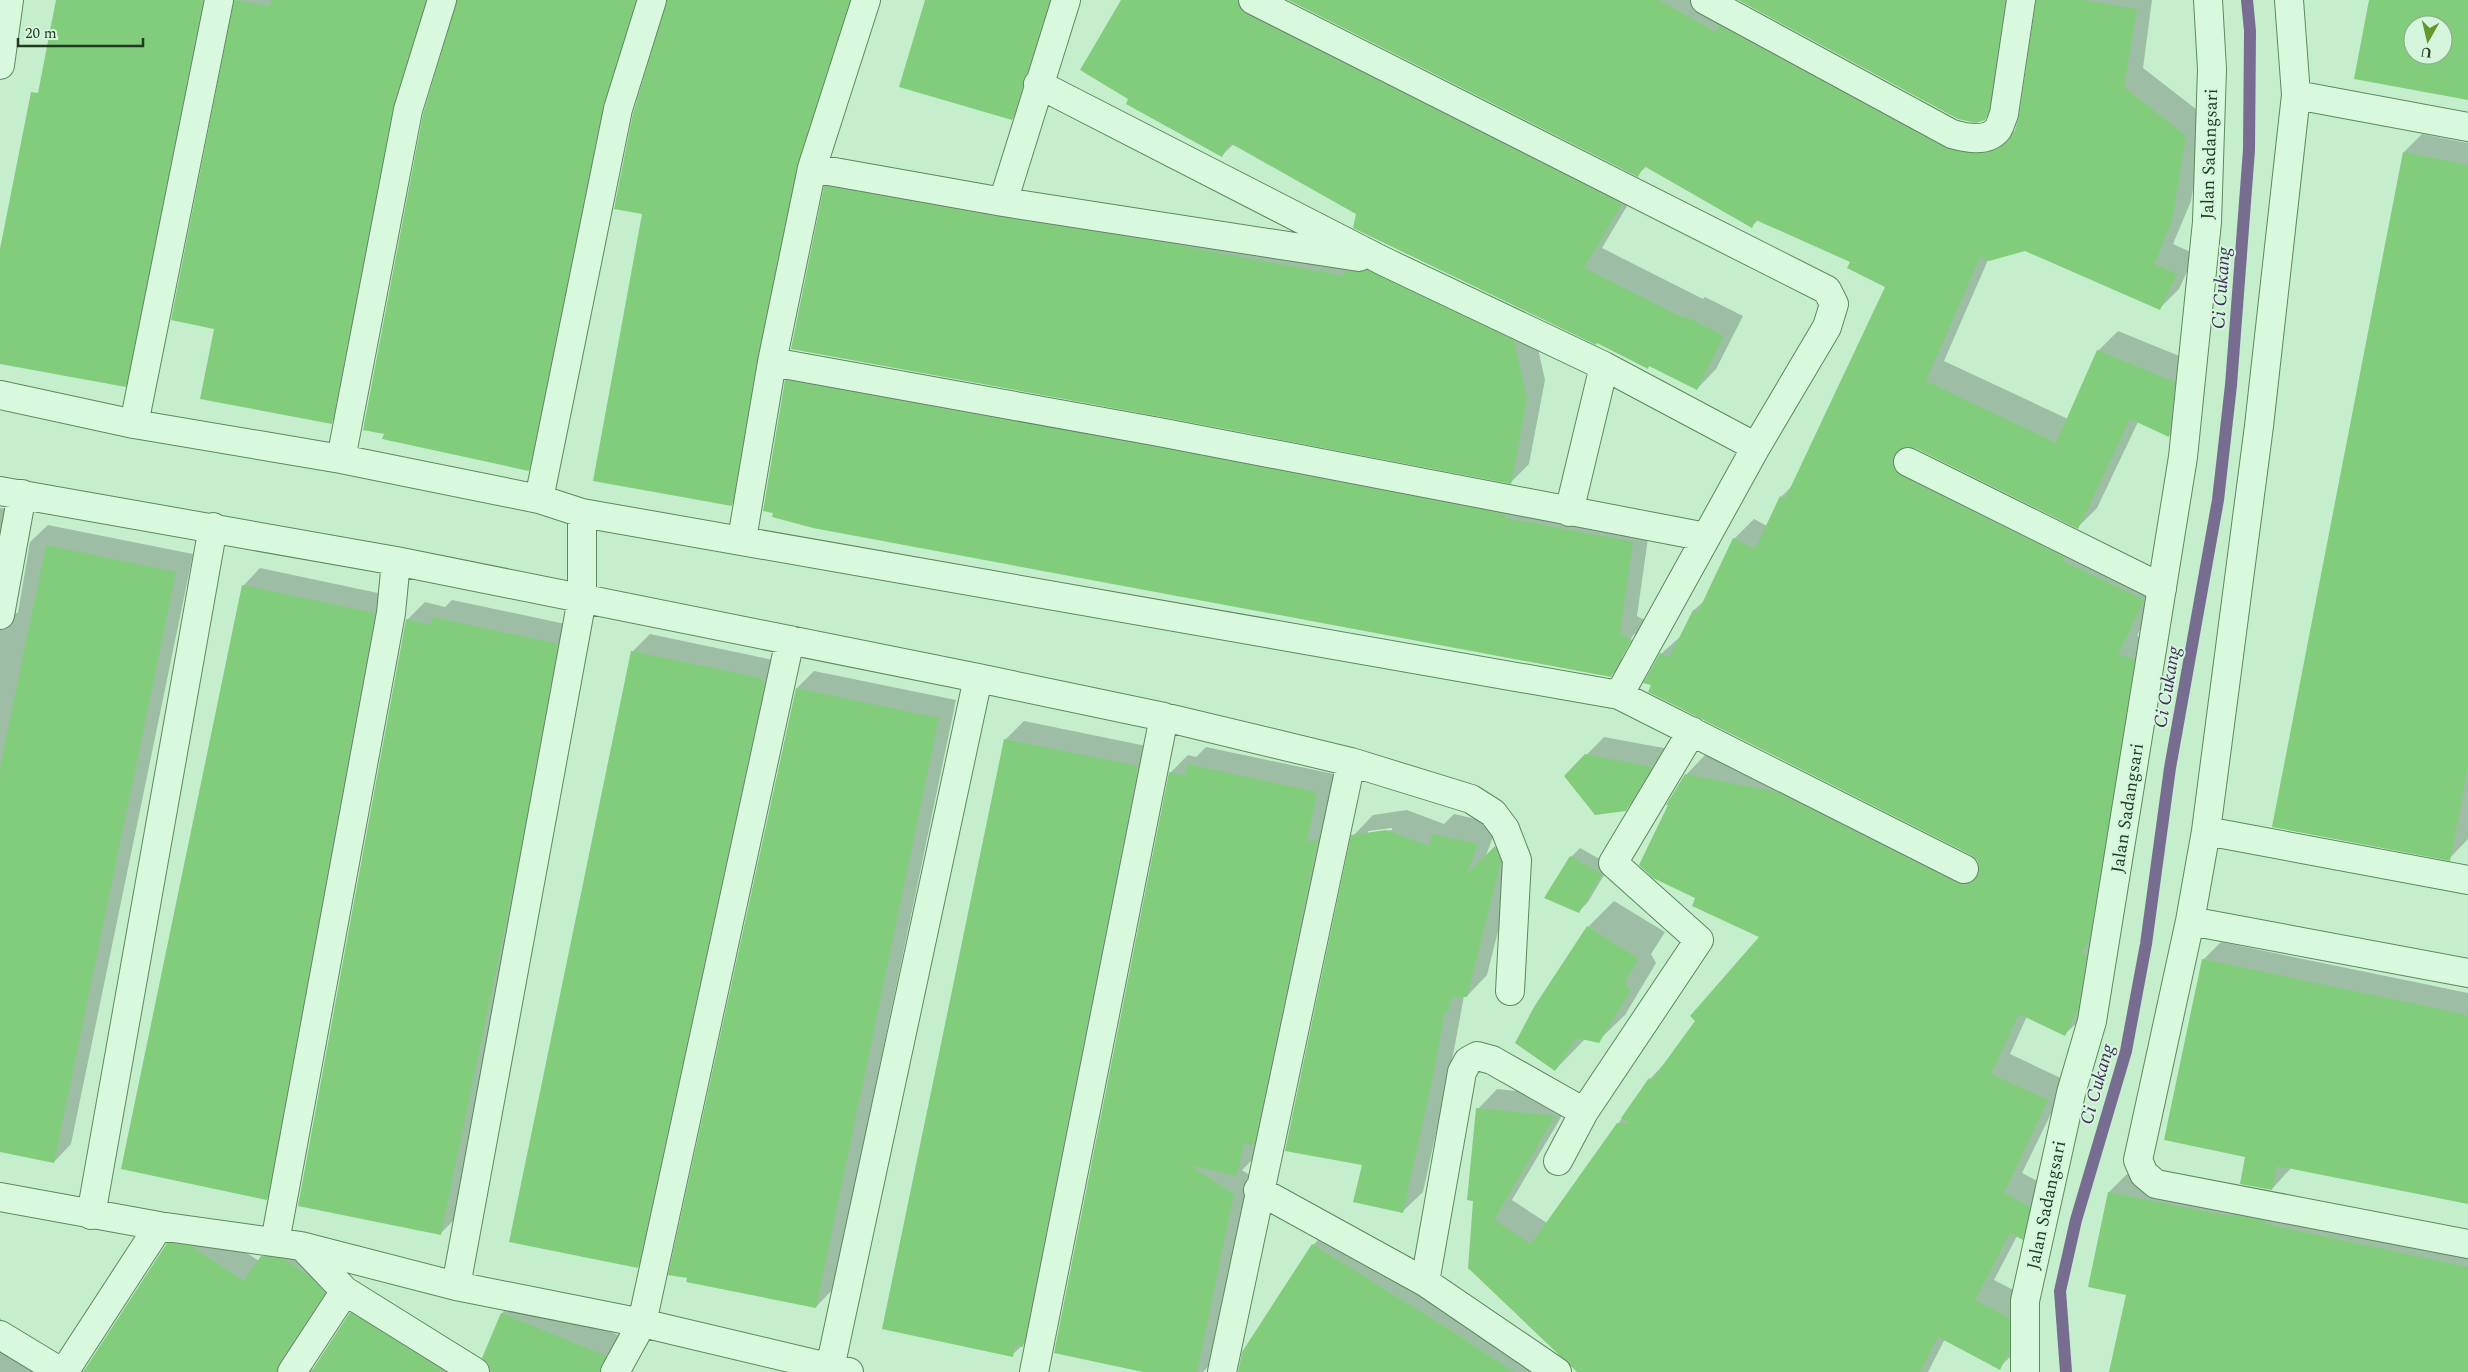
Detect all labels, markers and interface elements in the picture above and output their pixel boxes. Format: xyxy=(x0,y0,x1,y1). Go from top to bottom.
scale bar xyxy=(18,15,142,47)
north arrow xyxy=(2403,15,2453,65)
text: 20 m xyxy=(25,22,57,45)
text: U xyxy=(2419,41,2434,64)
street label: Jalan Sadangsari xyxy=(2194,88,2225,220)
water label: Ci Cukang xyxy=(2204,246,2239,330)
water label: Ci Cukang xyxy=(2146,644,2189,730)
street label: Jalan Sadangsari xyxy=(2104,741,2151,875)
water label: Ci Cukang xyxy=(2072,1040,2123,1128)
street label: Jalan Sadangsari xyxy=(2020,1138,2073,1272)

